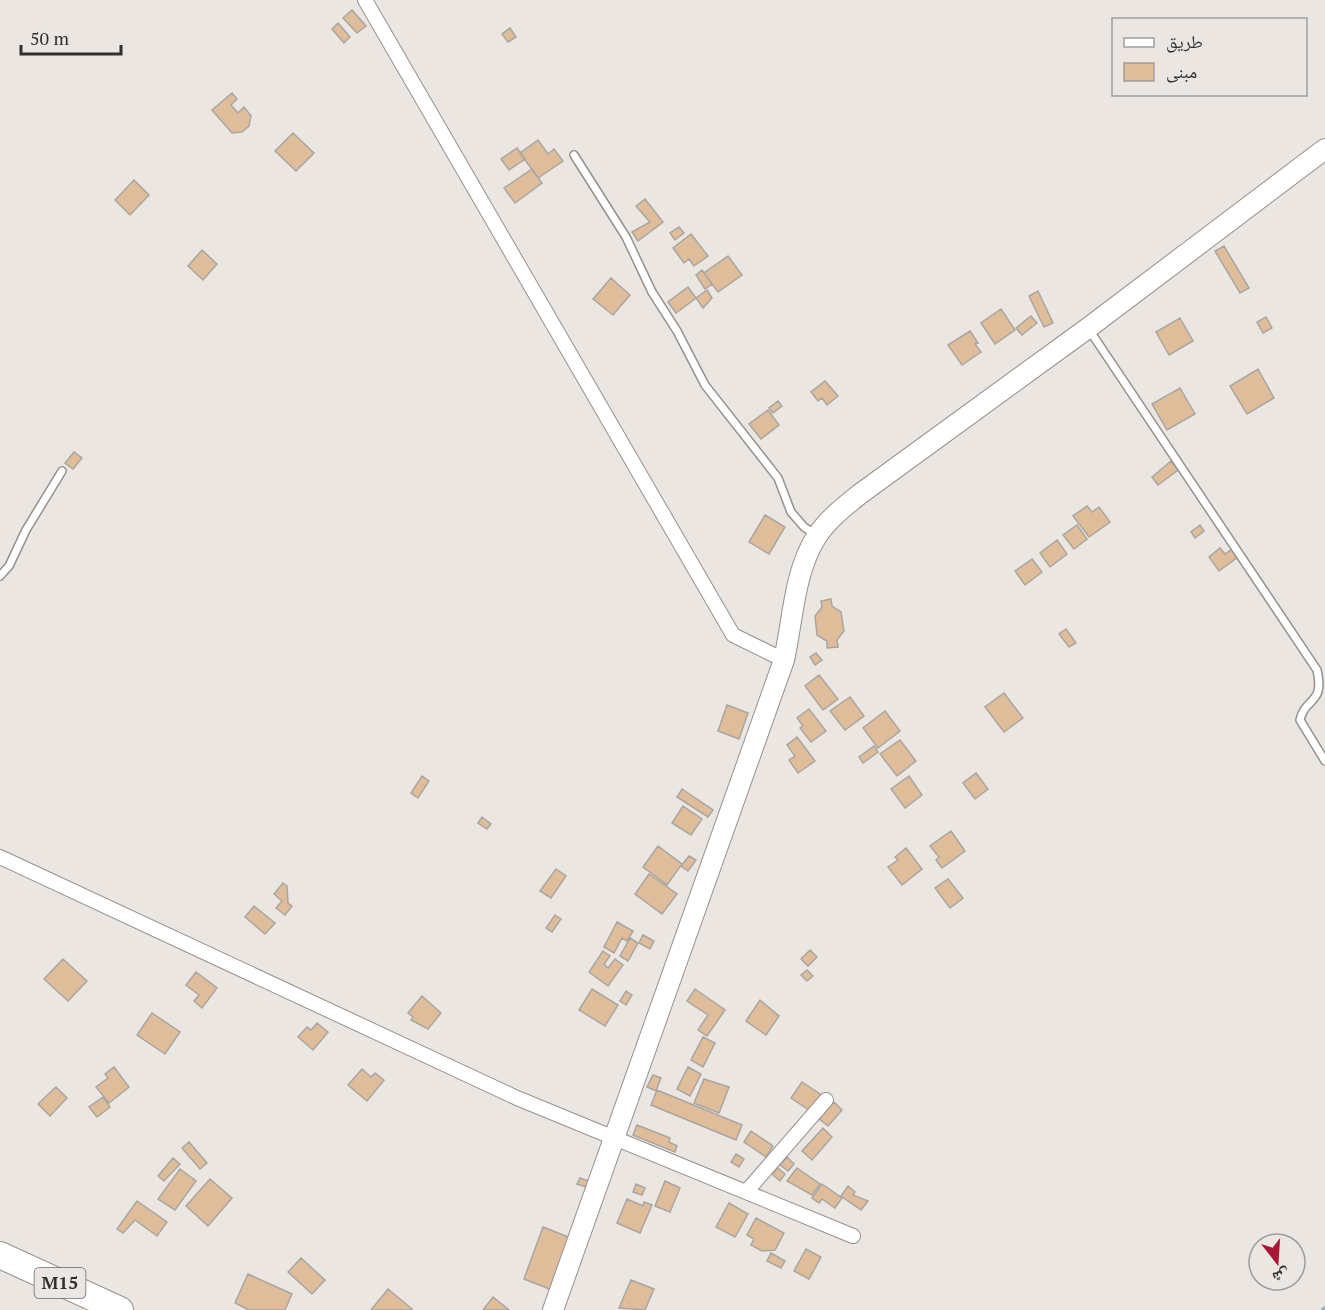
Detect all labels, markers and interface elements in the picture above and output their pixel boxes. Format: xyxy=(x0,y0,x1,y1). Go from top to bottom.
scale bar xyxy=(21,18,122,56)
legend xyxy=(1112,18,1307,96)
text: 50 m xyxy=(30,26,70,50)
text: طريق xyxy=(1166,29,1203,53)
text: مبنى xyxy=(1166,59,1197,83)
north arrow xyxy=(1247,1232,1307,1292)
text: ش xyxy=(1270,1263,1293,1289)
road number: M15 xyxy=(34,1268,86,1298)

